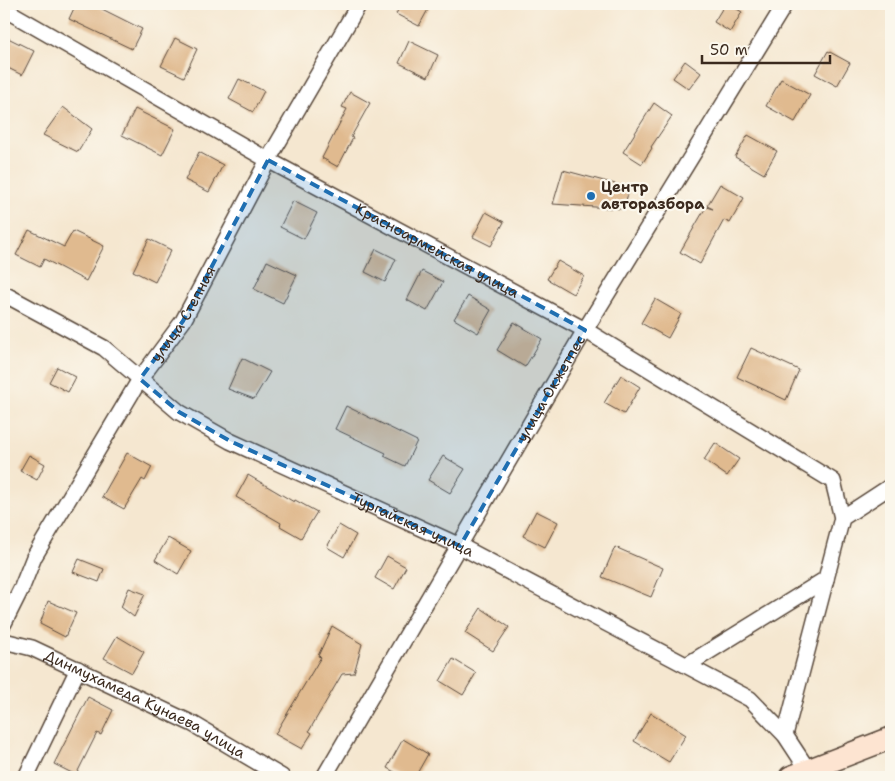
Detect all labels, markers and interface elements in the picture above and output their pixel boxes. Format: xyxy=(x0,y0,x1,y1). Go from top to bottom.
scale bar xyxy=(702,32,830,64)
text: 50 m xyxy=(710,40,748,60)
place label: Центр авторазбора xyxy=(601,177,705,214)
marker: Центр авторазбора xyxy=(585,190,597,202)
street label: Красноармейская улица xyxy=(352,199,523,303)
street label: улица Степная xyxy=(146,263,220,366)
street label: улица Окжетпес xyxy=(512,331,590,446)
street label: Тургайская улица xyxy=(348,488,478,562)
street label: Динмухамеда Кунаева улица xyxy=(41,645,250,763)

